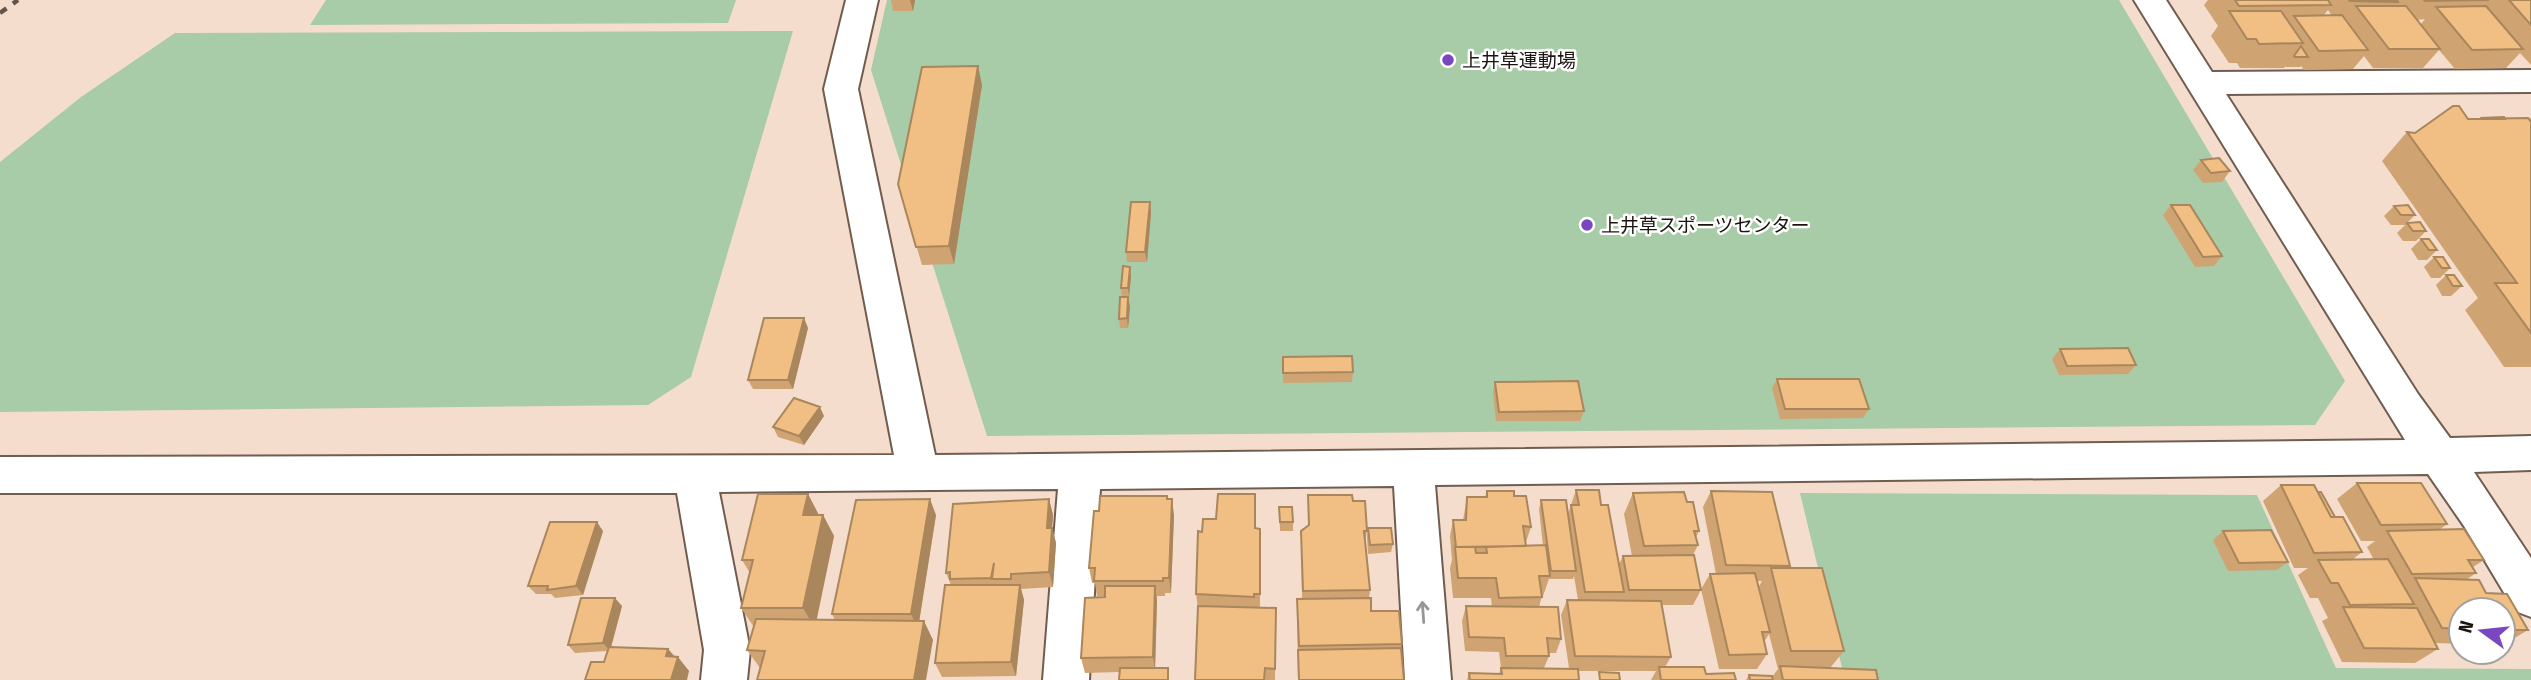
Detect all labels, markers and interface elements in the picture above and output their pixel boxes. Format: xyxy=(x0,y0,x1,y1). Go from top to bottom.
place label: 上井草運動場 xyxy=(1462,49,1576,72)
marker: 上井草運動場 xyxy=(1440,52,1456,68)
place label: 上井草スポーツセンター xyxy=(1601,214,1810,237)
marker: 上井草スポーツセンター xyxy=(1579,217,1595,233)
north arrow xyxy=(2447,596,2517,666)
one-way arrow xyxy=(1416,601,1429,624)
text: N xyxy=(2453,618,2479,635)

